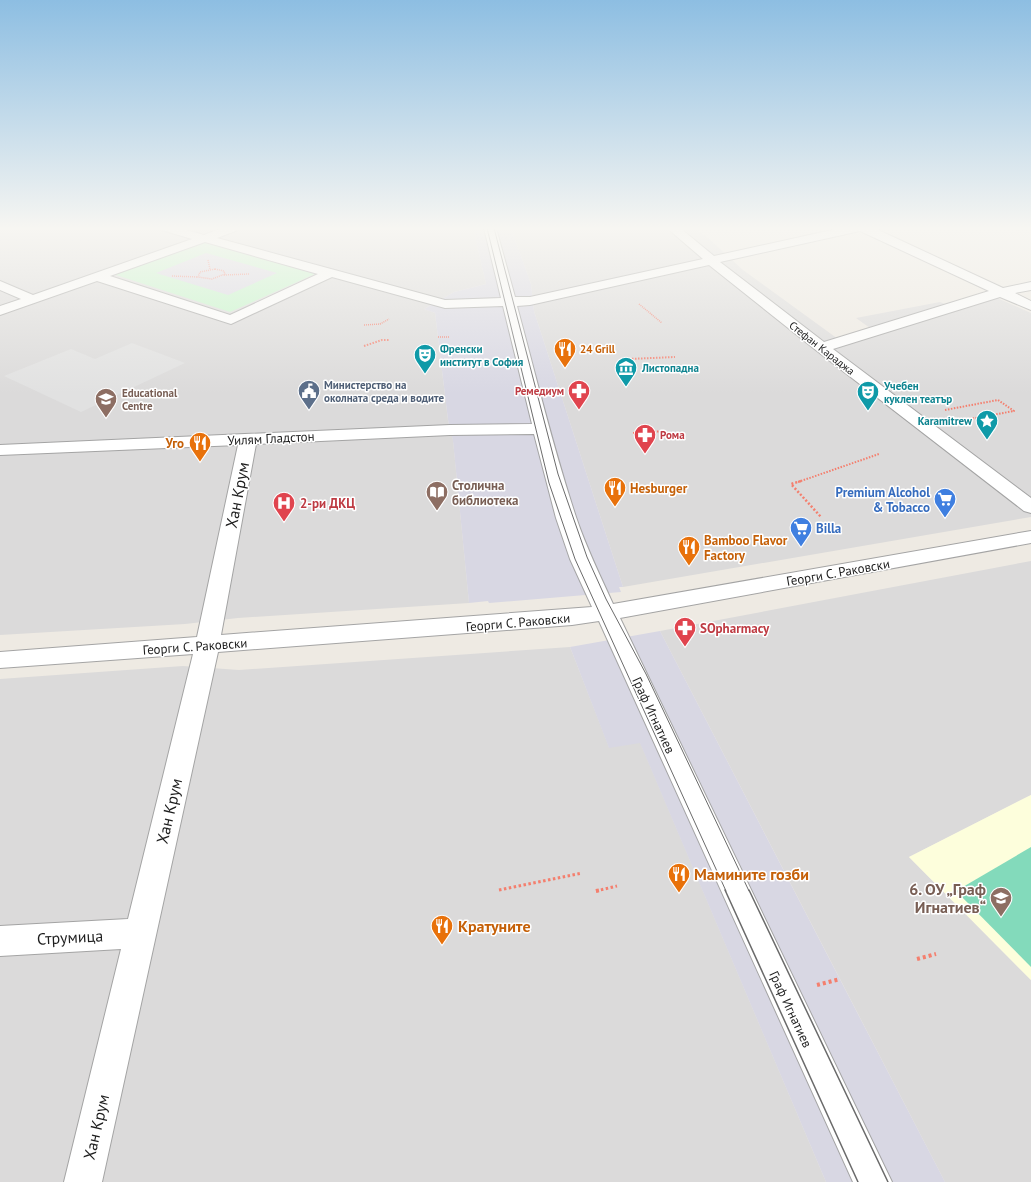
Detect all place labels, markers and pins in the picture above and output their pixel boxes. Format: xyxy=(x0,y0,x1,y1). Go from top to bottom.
restaurant icon: 24 Grill xyxy=(552,336,578,369)
theatre icon: Френски институт в София xyxy=(412,342,438,375)
place label: Френски институт в София xyxy=(440,342,523,369)
place label: 24 Grill xyxy=(580,342,616,356)
museum icon: Листопадна xyxy=(613,355,639,388)
place label: Листопадна xyxy=(641,361,699,375)
public building icon: Министерство на околната среда и водите xyxy=(296,378,322,411)
place label: Министерство на околната среда и водите xyxy=(324,378,445,405)
pharmacy icon: Ремедиум xyxy=(566,378,592,411)
theatre icon: Учебен куклен театър xyxy=(855,379,881,412)
place label: Учебен куклен театър xyxy=(883,379,952,406)
place label: Ремедиум xyxy=(515,384,564,398)
school or university icon: Educational Centre xyxy=(93,386,119,419)
place label: Educational Centre xyxy=(122,386,178,413)
place icon: Karamitrew xyxy=(974,408,1000,441)
place label: Karamitrew xyxy=(918,414,973,428)
pharmacy icon: Рома xyxy=(632,422,658,455)
place label: Рома xyxy=(660,428,685,442)
restaurant icon: Уго xyxy=(187,430,213,463)
place label: Уго xyxy=(164,435,184,452)
restaurant icon: Hesburger xyxy=(602,475,628,508)
place label: Столична библиотека xyxy=(452,477,518,509)
library icon: Столична библиотека xyxy=(424,479,450,512)
place label: Hesburger xyxy=(630,480,688,497)
place label: Premium Alcohol & Tobacco xyxy=(836,484,930,516)
supermarket icon: Premium Alcohol & Tobacco xyxy=(932,486,958,519)
hospital icon: 2-ри ДКЦ xyxy=(271,490,297,523)
place label: 2-ри ДКЦ xyxy=(300,495,355,512)
supermarket icon: Billa xyxy=(788,515,814,548)
place label: Billa xyxy=(816,520,841,537)
place label: Bamboo Flavor Factory xyxy=(704,532,788,564)
restaurant icon: Bamboo Flavor Factory xyxy=(676,534,702,567)
pharmacy icon: SOpharmacy xyxy=(672,615,698,648)
place label: SOpharmacy xyxy=(700,620,770,637)
restaurant icon: Мамините гозби xyxy=(666,861,692,894)
place label: Мамините гозби xyxy=(694,864,809,884)
place label: 6. ОУ „Граф Игнатиев“ xyxy=(909,879,986,917)
school or university icon: 6. ОУ „Граф Игнатиев“ xyxy=(988,885,1014,918)
restaurant icon: Кратуните xyxy=(429,913,455,946)
place label: Кратуните xyxy=(458,916,531,936)

